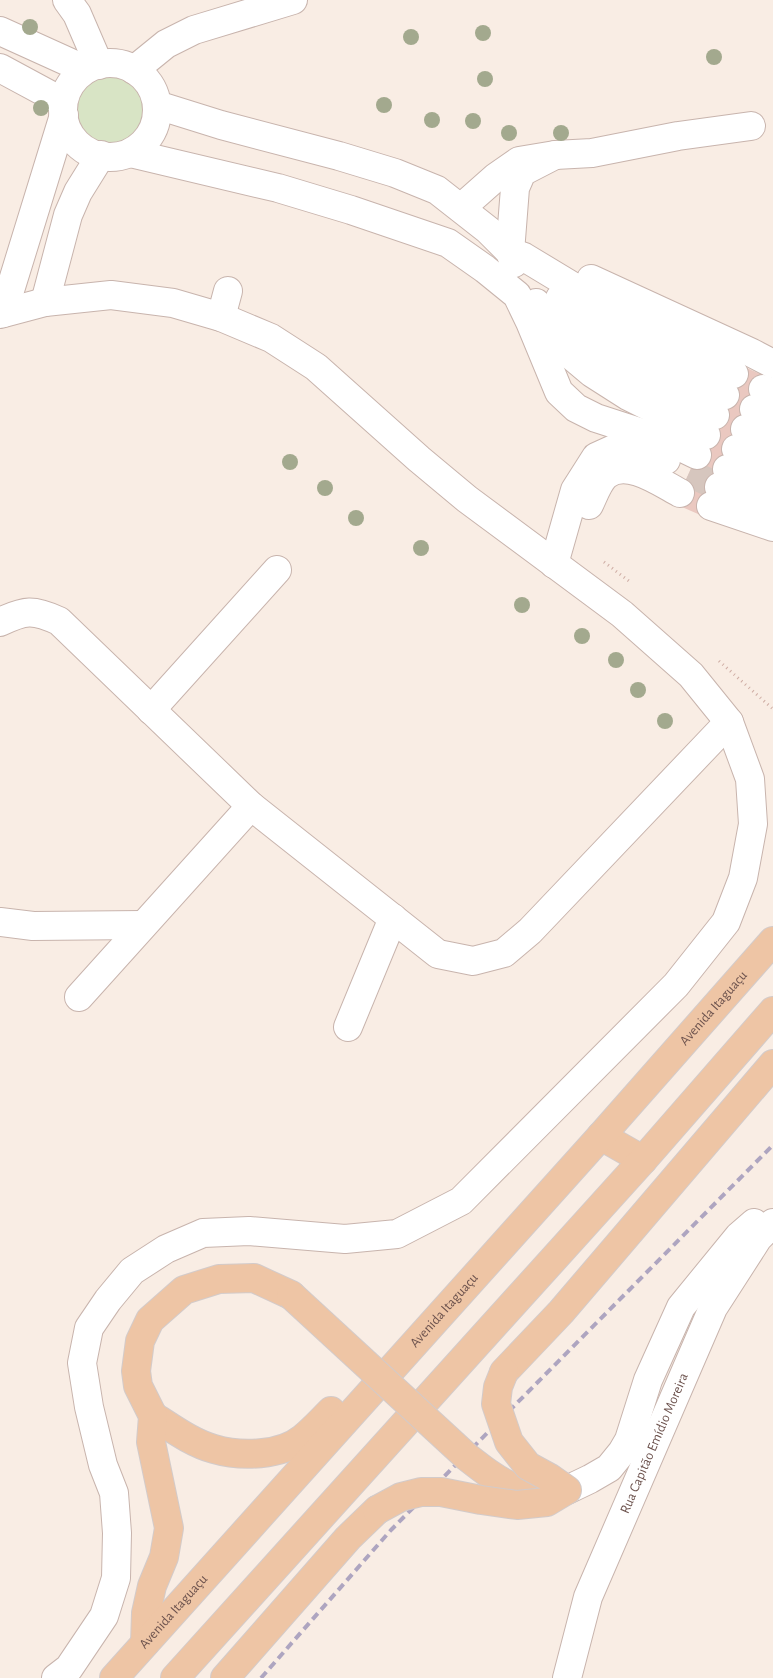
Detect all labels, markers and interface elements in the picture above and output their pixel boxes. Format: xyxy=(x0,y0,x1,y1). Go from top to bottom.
street label: Avenida Itaguaçu xyxy=(677,968,750,1048)
street label: Avenida Itaguaçu xyxy=(407,1271,481,1350)
street label: Rua Capitão Emídio Moreira xyxy=(618,1371,691,1516)
street label: Avenida Itaguaçu xyxy=(137,1572,210,1652)

